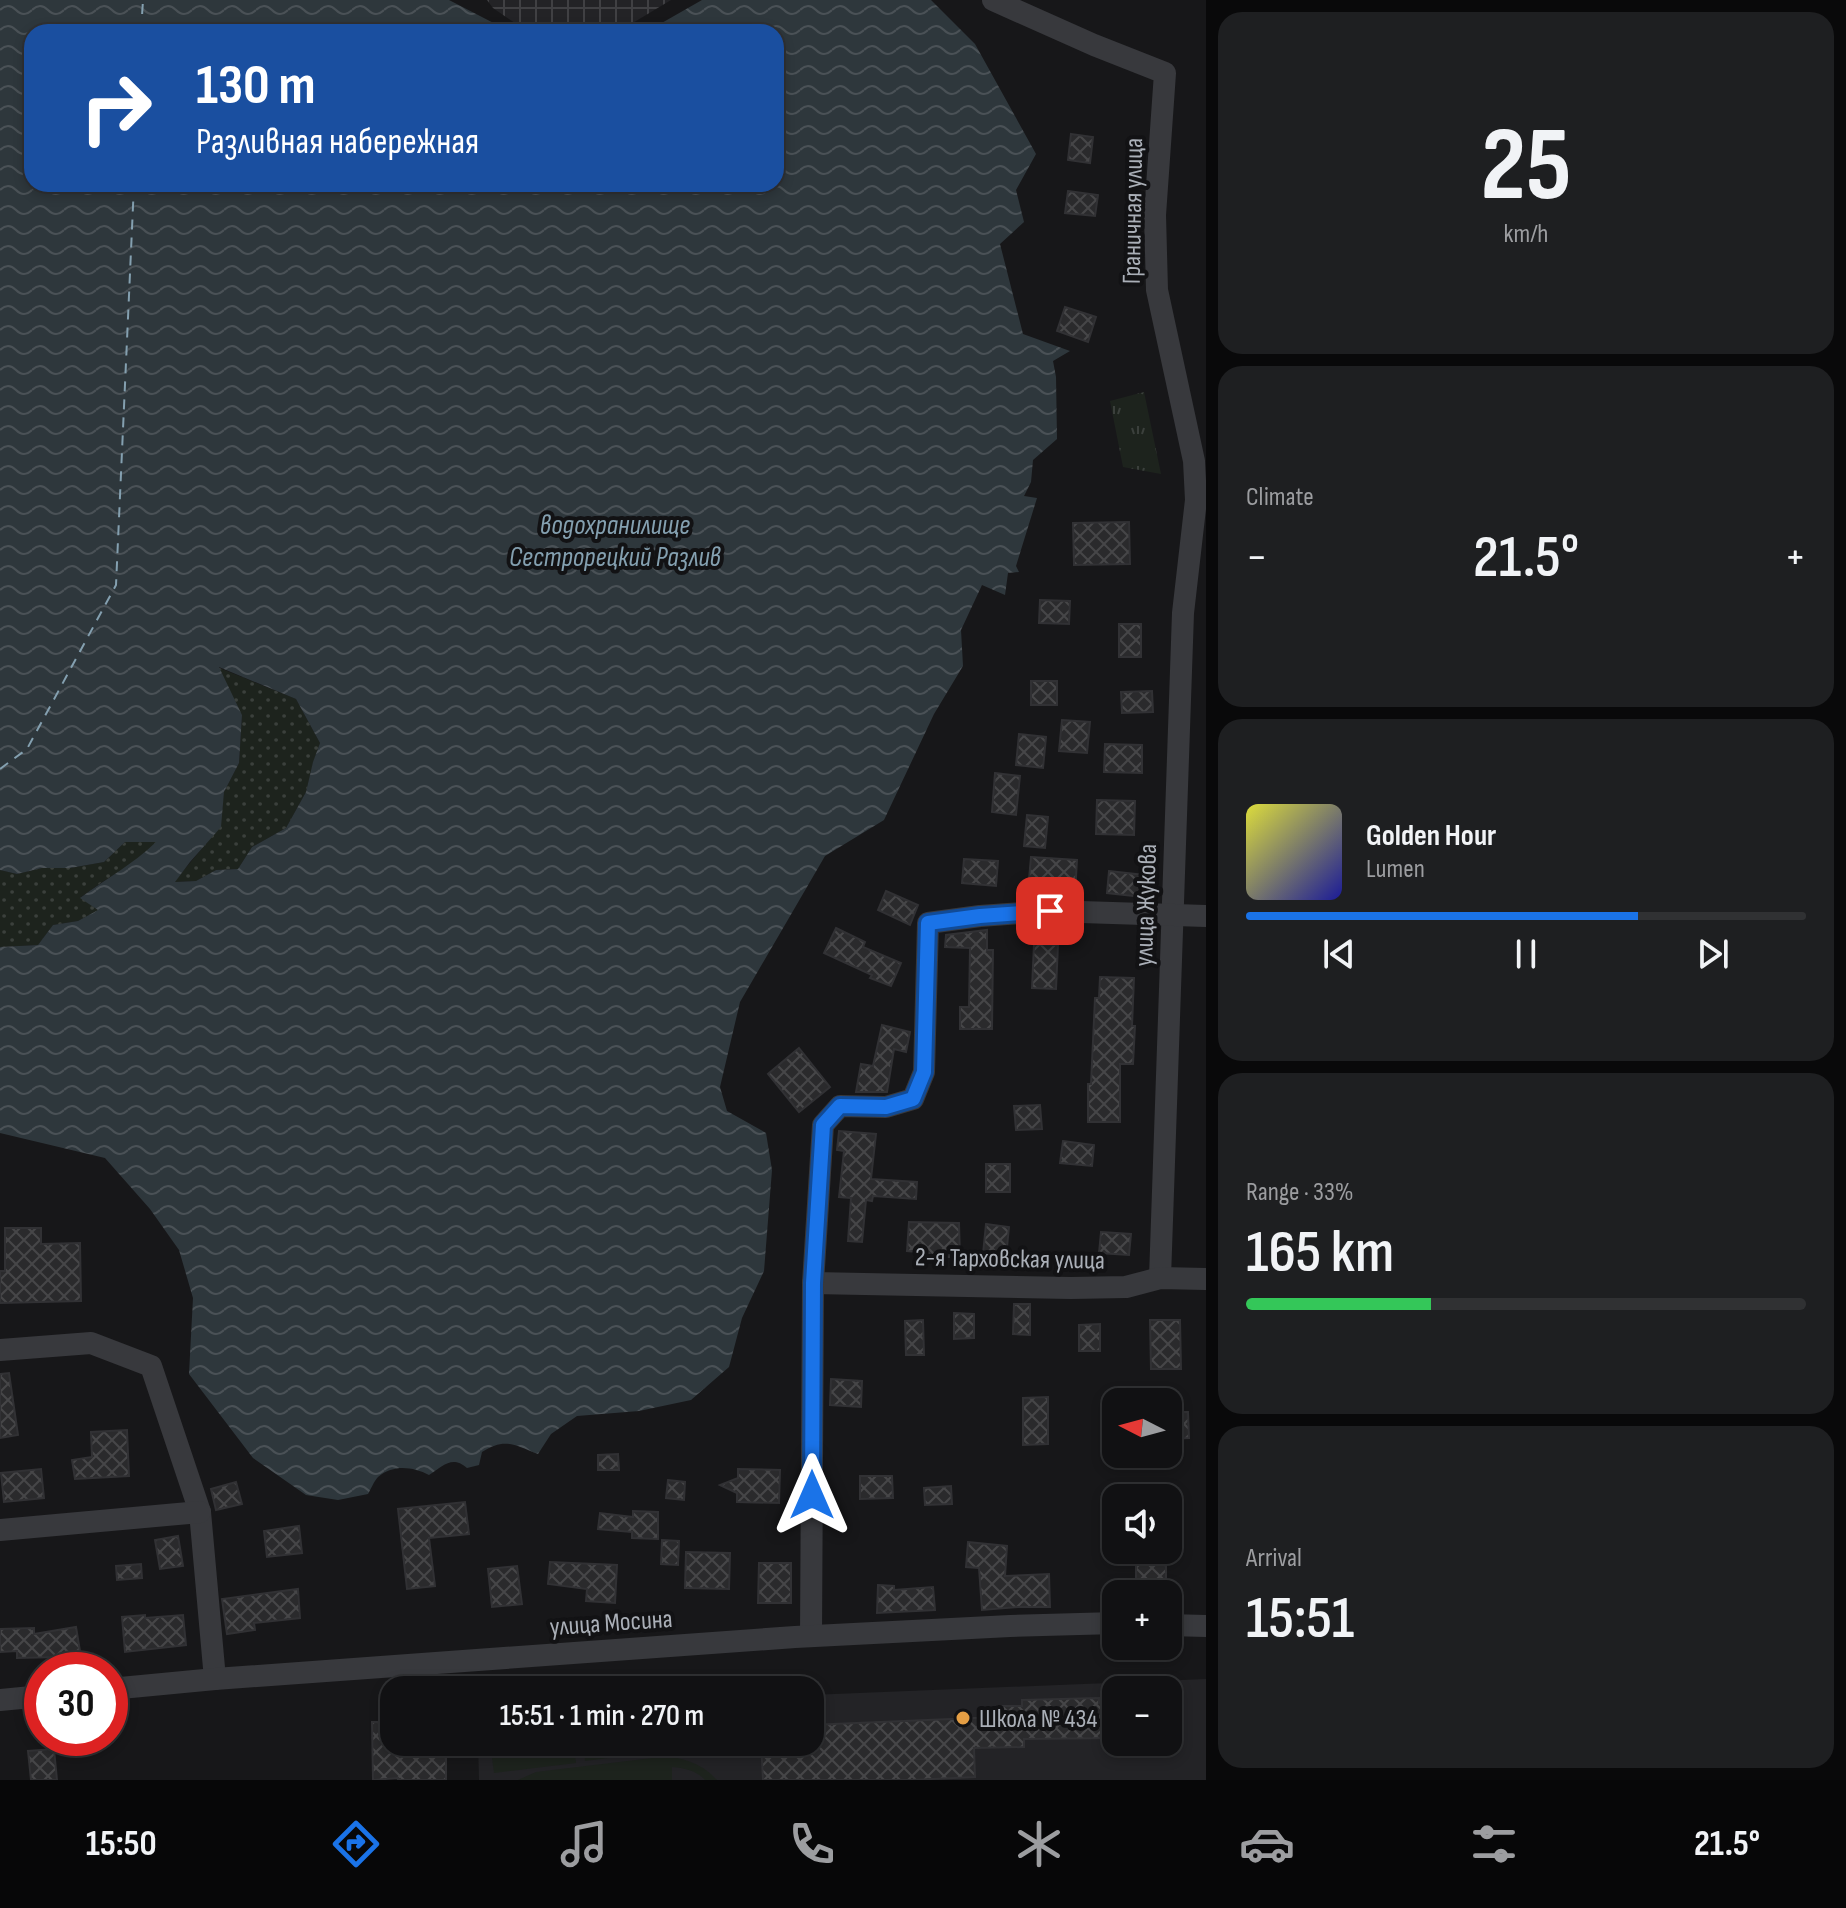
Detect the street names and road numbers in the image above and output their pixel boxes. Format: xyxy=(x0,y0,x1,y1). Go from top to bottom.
street label: Граничная улица xyxy=(1117,138,1150,284)
street label: улица Жукова xyxy=(1129,843,1164,967)
street label: 2-я Тарховская улица xyxy=(915,1242,1105,1277)
street label: улица Мосина xyxy=(549,1604,674,1643)

